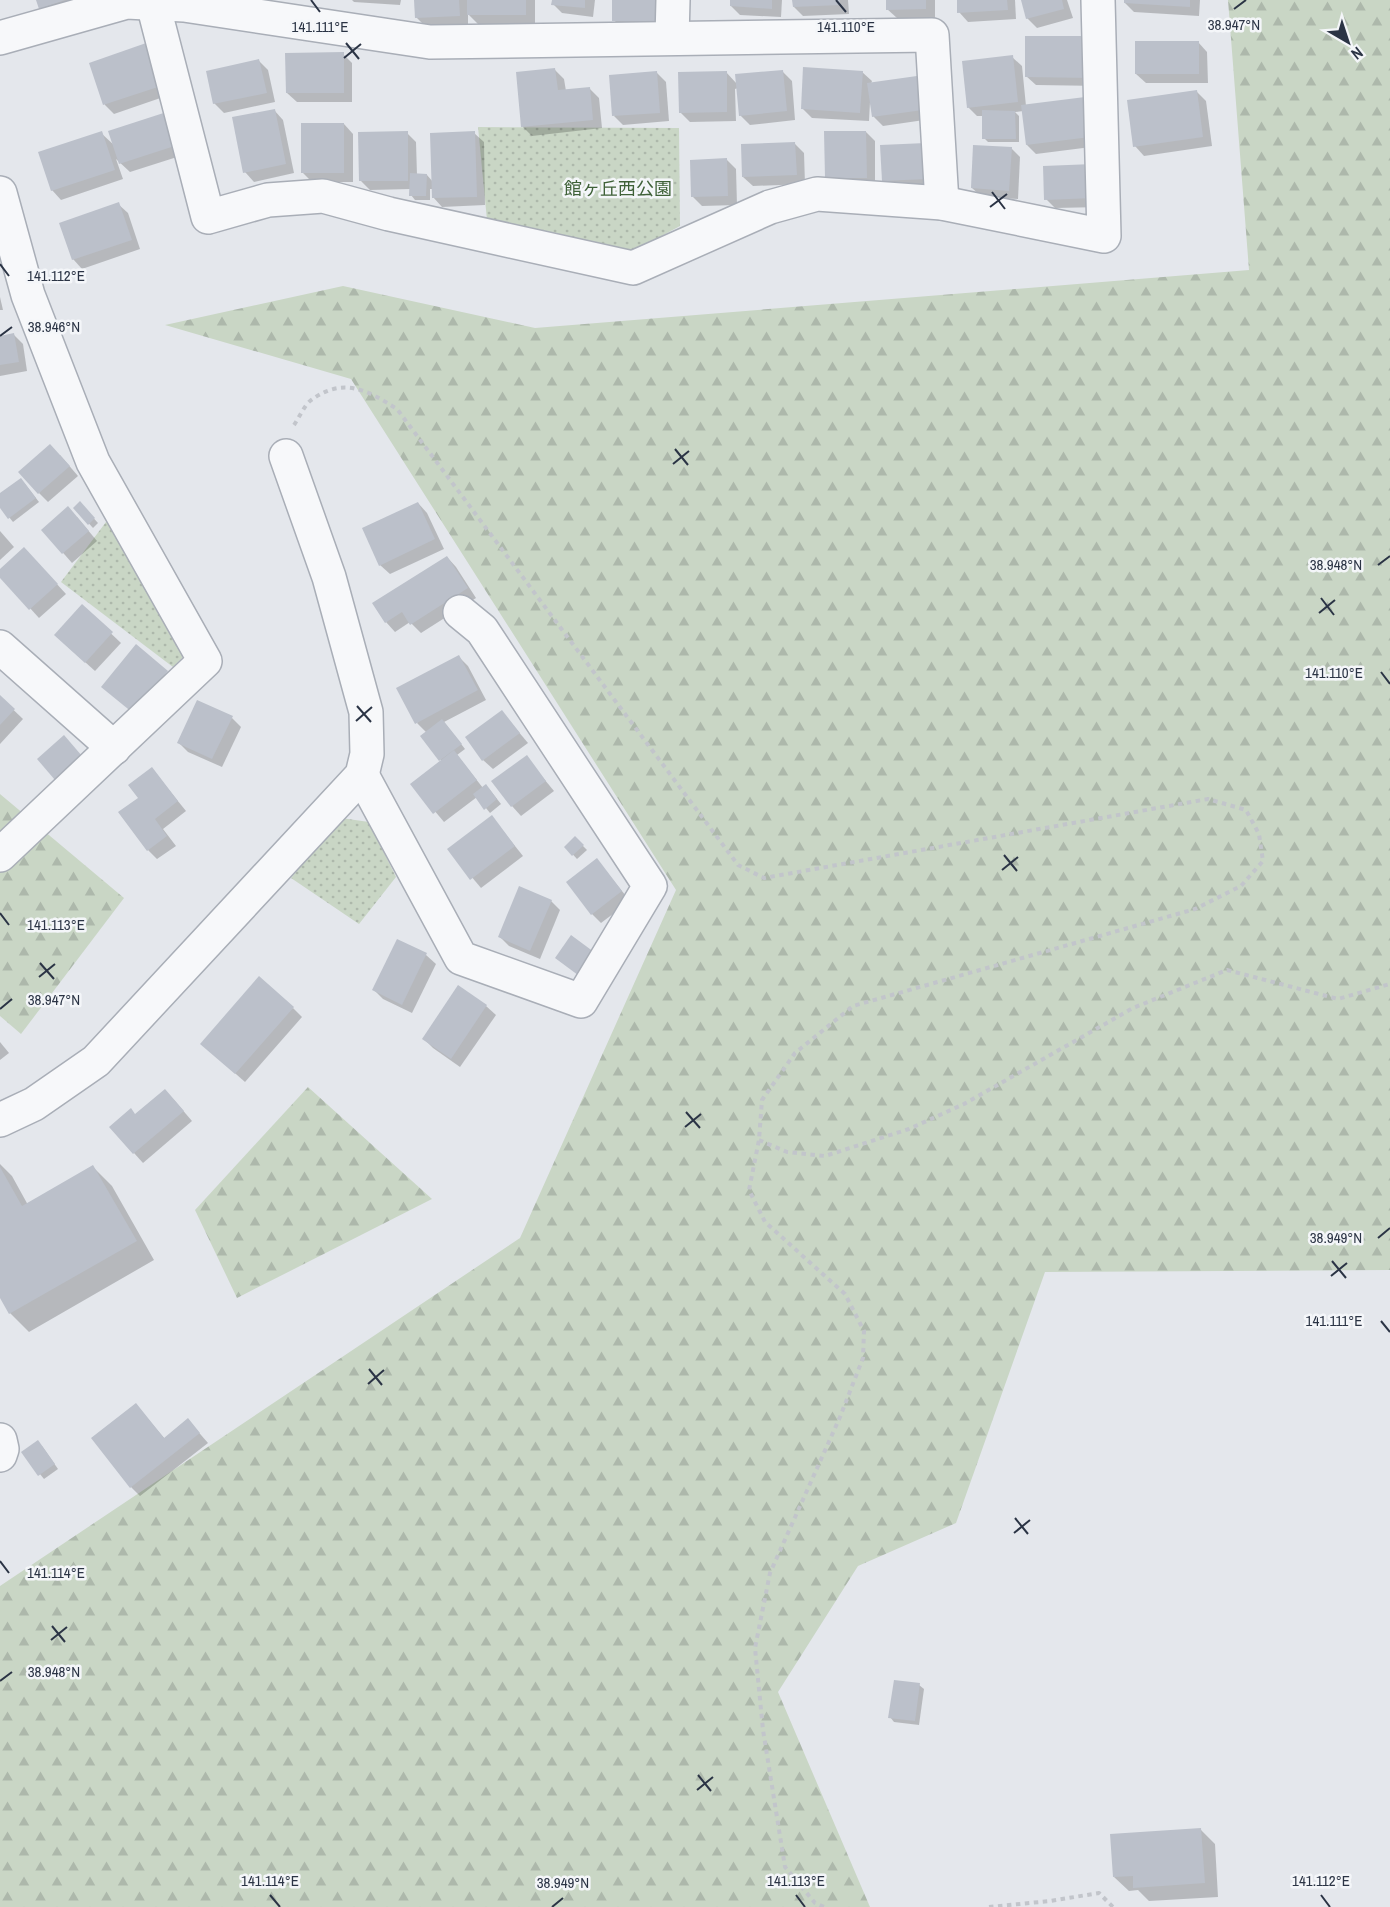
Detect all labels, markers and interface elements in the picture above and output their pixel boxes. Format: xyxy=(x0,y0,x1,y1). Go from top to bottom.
north arrow xyxy=(1318,12,1378,72)
text: 38.947°N xyxy=(1208,14,1260,35)
text: 141.111°E xyxy=(292,16,348,37)
text: 141.110°E xyxy=(817,16,875,37)
text: N xyxy=(1347,42,1368,65)
park label: 館ヶ丘西公園 xyxy=(564,176,672,201)
text: 141.112°E xyxy=(27,265,85,286)
text: 38.946°N xyxy=(28,316,80,337)
text: 38.948°N xyxy=(1310,554,1362,575)
text: 141.110°E xyxy=(1305,662,1363,683)
text: 141.113°E xyxy=(27,914,85,935)
text: 38.947°N xyxy=(28,989,80,1010)
text: 38.949°N xyxy=(1310,1227,1362,1248)
text: 141.111°E xyxy=(1306,1310,1362,1331)
text: 141.114°E xyxy=(27,1562,85,1583)
text: 38.948°N xyxy=(28,1661,80,1682)
text: 141.114°E xyxy=(241,1870,299,1891)
text: 141.113°E xyxy=(767,1870,825,1891)
text: 141.112°E xyxy=(1292,1870,1350,1891)
text: 38.949°N xyxy=(537,1872,589,1893)

